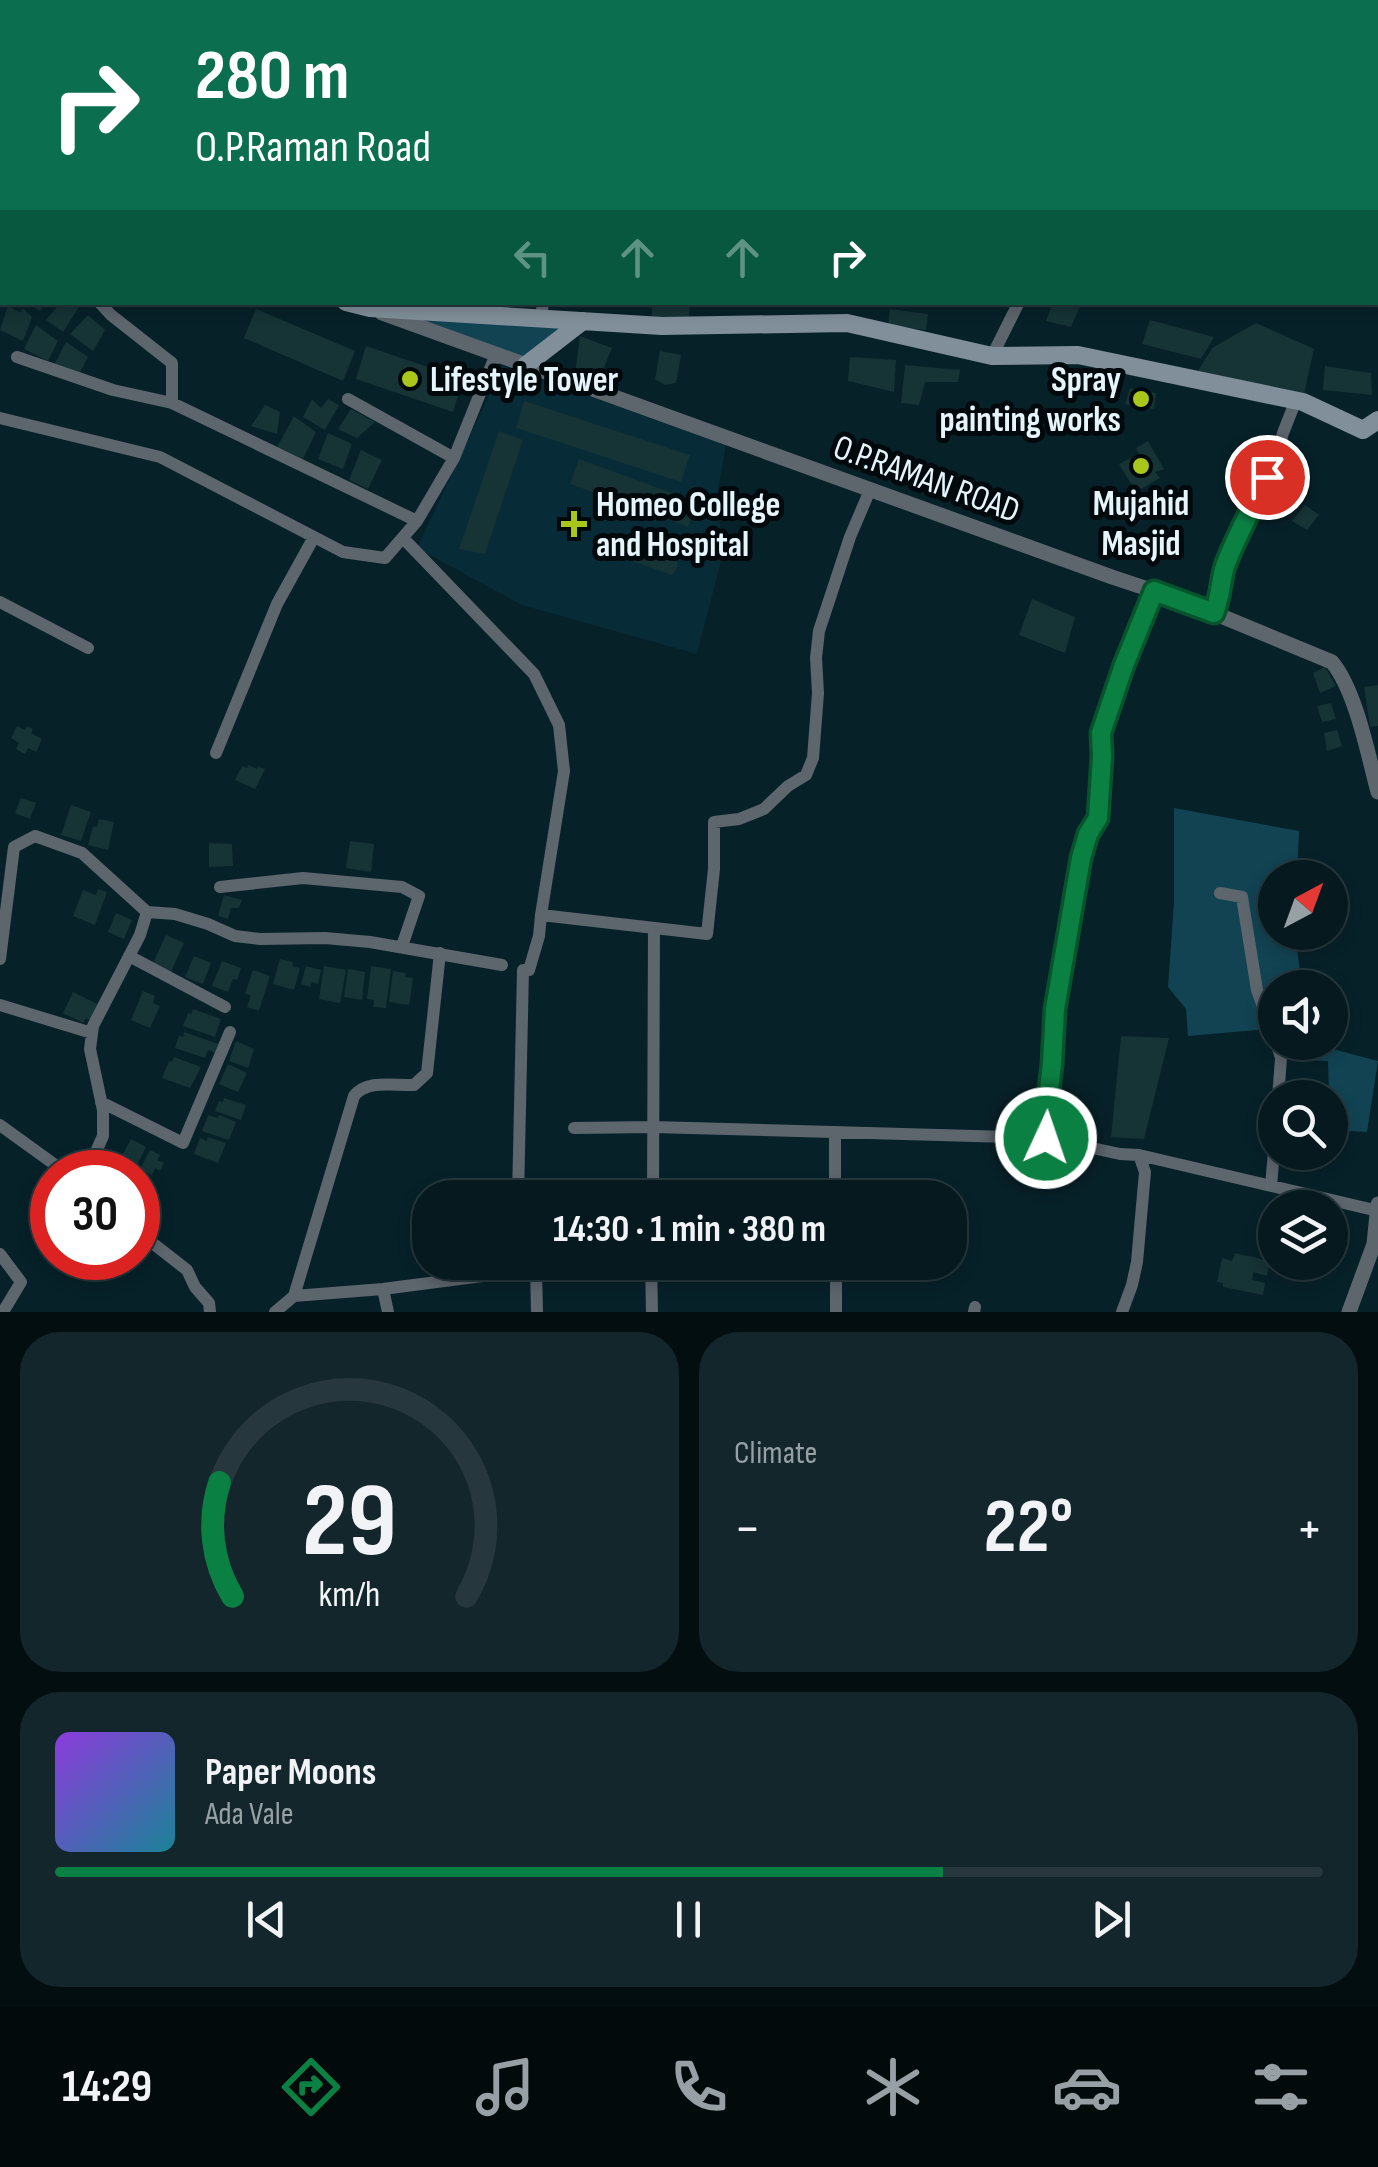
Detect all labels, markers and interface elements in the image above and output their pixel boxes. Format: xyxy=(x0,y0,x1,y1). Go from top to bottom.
text: 280 m xyxy=(195,35,349,119)
icon: right xyxy=(30,40,160,170)
text: O.P.Raman Road xyxy=(195,120,431,175)
icon: left xyxy=(505,230,560,285)
icon: ahead xyxy=(610,230,665,285)
icon: ahead xyxy=(715,230,770,285)
icon: right xyxy=(820,230,875,285)
place label: Lifestyle Tower xyxy=(430,359,619,402)
place label: Spray painting works xyxy=(940,359,1121,442)
marker: Lifestyle Tower xyxy=(399,368,421,390)
marker: Spray painting works xyxy=(1130,388,1152,410)
street label: O.P.RAMAN ROAD xyxy=(828,426,1025,533)
pin xyxy=(1225,435,1310,520)
icon: arrive xyxy=(1240,450,1295,505)
marker: Mujahid Masjid xyxy=(1130,455,1152,477)
place label: Mujahid Masjid xyxy=(1093,483,1189,566)
place label: Homeo College and Hospital xyxy=(596,484,780,567)
marker: Homeo College and Hospital xyxy=(561,511,587,537)
north arrow xyxy=(1258,860,1348,950)
map controls xyxy=(1258,860,1348,1280)
button: sound xyxy=(1258,970,1348,1060)
button: search xyxy=(1258,1080,1348,1170)
position arrow xyxy=(994,1086,1098,1190)
speed limit sign: 30 xyxy=(30,1150,160,1280)
button: layers xyxy=(1258,1190,1348,1280)
text: 14:30 · 1 min · 380 m xyxy=(553,1207,826,1252)
text: Climate xyxy=(734,1434,817,1473)
text: 29 xyxy=(302,1460,397,1585)
text: 22° xyxy=(984,1483,1073,1574)
text: − xyxy=(734,1496,761,1563)
text: + xyxy=(1296,1496,1323,1563)
text: km/h xyxy=(319,1574,380,1617)
text: Paper Moons xyxy=(205,1750,376,1795)
text: Ada Vale xyxy=(205,1795,294,1834)
icon: previous xyxy=(239,1892,294,1947)
icon: pause xyxy=(661,1892,716,1947)
icon: next xyxy=(1084,1892,1139,1947)
icon: directions xyxy=(276,2052,346,2122)
icon: music xyxy=(470,2052,540,2122)
icon: phone xyxy=(664,2052,734,2122)
icon: climate xyxy=(858,2052,928,2122)
icon: car xyxy=(1052,2052,1122,2122)
icon: filters xyxy=(1246,2052,1316,2122)
text: 14:29 xyxy=(62,2060,152,2115)

